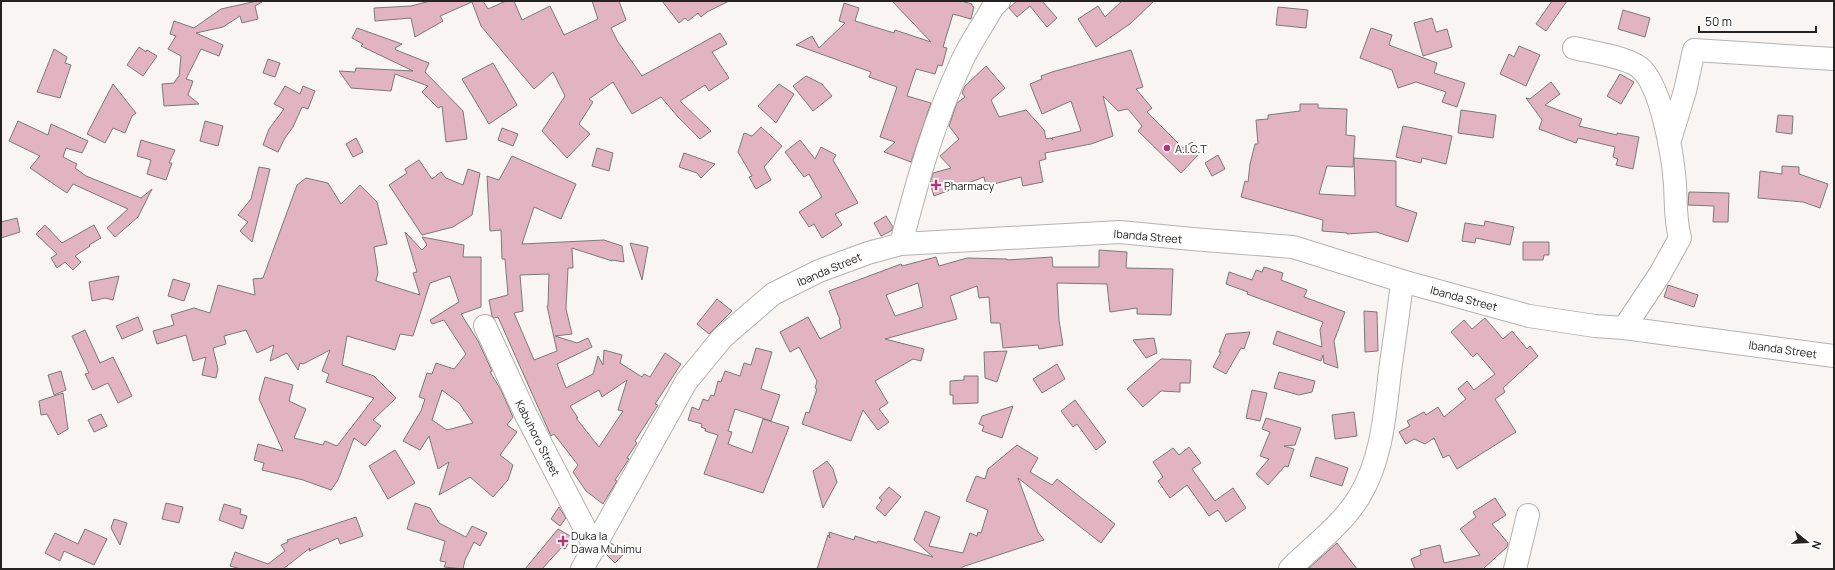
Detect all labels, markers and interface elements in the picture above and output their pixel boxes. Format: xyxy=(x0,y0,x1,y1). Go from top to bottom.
scale bar xyxy=(1699,8,1816,34)
text: 50 m xyxy=(1705,13,1732,30)
place label: A.I.C.T xyxy=(1175,141,1207,156)
marker: A.I.C.T xyxy=(1162,143,1172,153)
place label: Pharmacy xyxy=(944,178,995,193)
marker: Pharmacy xyxy=(931,180,941,190)
street label: Ibanda Street xyxy=(1113,226,1183,246)
street label: Ibanda Street xyxy=(794,249,864,289)
street label: Ibanda Street xyxy=(1429,282,1499,314)
street label: Ibanda Street xyxy=(1748,337,1818,361)
street label: Kabuhoro Street xyxy=(512,397,564,479)
north arrow xyxy=(1787,522,1827,562)
place label: Duka la Dawa Muhimu xyxy=(571,528,641,556)
marker: Duka la Dawa Muhimu xyxy=(558,536,568,546)
text: N xyxy=(1809,539,1825,551)

